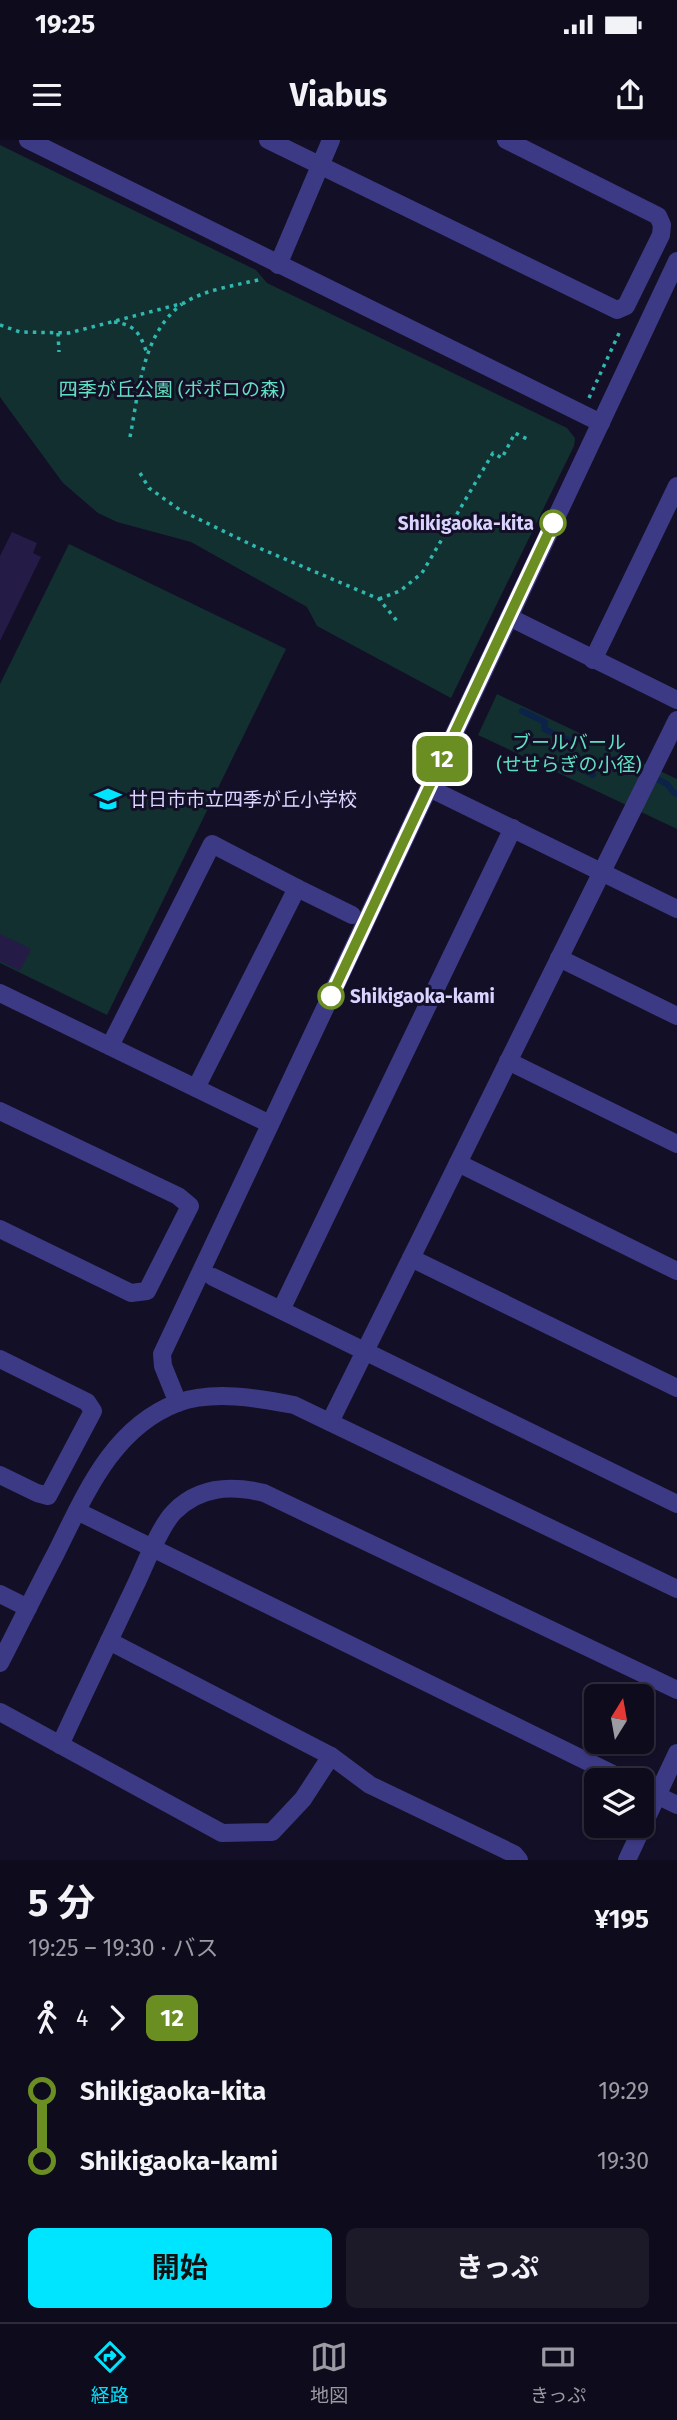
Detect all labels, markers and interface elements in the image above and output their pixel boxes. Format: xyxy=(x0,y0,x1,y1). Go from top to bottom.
text: 19:25 xyxy=(35,9,95,40)
icon: menu xyxy=(28,76,66,114)
text: Viabus xyxy=(290,76,387,114)
icon: share xyxy=(611,76,649,114)
park label: 四季が丘公園 (ポポロの森) xyxy=(59,378,285,401)
marker: Shikigaoka-kita xyxy=(540,510,566,536)
place label: Shikigaoka-kita xyxy=(398,512,534,535)
park label: ブールバール (せせらぎの小径) xyxy=(496,731,642,776)
line badge: 12 xyxy=(410,736,474,782)
text: 12 xyxy=(430,745,454,773)
school or university icon: 廿日市市立四季が丘小学校 xyxy=(93,784,123,814)
place label: 廿日市市立四季が丘小学校 xyxy=(129,788,357,811)
marker: Shikigaoka-kami xyxy=(318,983,344,1009)
place label: Shikigaoka-kami xyxy=(350,985,495,1008)
north arrow xyxy=(584,1684,654,1754)
map controls xyxy=(584,1684,654,1838)
button: layers xyxy=(584,1768,654,1838)
text: 5 分 xyxy=(28,1880,95,1926)
text: ¥195 xyxy=(594,1904,649,1935)
text: 19:25 – 19:30 · バス xyxy=(28,1934,218,1962)
icon: walk xyxy=(28,1999,66,2037)
icon: forward xyxy=(98,1999,136,2037)
text: 4 xyxy=(76,2004,88,2032)
text: 12 xyxy=(160,2004,184,2032)
text: Shikigaoka-kita xyxy=(80,2076,266,2107)
text: 19:29 xyxy=(598,2077,649,2105)
text: Shikigaoka-kami xyxy=(80,2146,278,2177)
text: 19:30 xyxy=(597,2147,649,2175)
button: 開始 xyxy=(28,2228,332,2308)
button: きっぷ xyxy=(346,2228,649,2308)
tab: 経路 xyxy=(91,2338,129,2407)
tab: 地図 xyxy=(310,2338,348,2407)
tab: きっぷ xyxy=(530,2338,586,2407)

